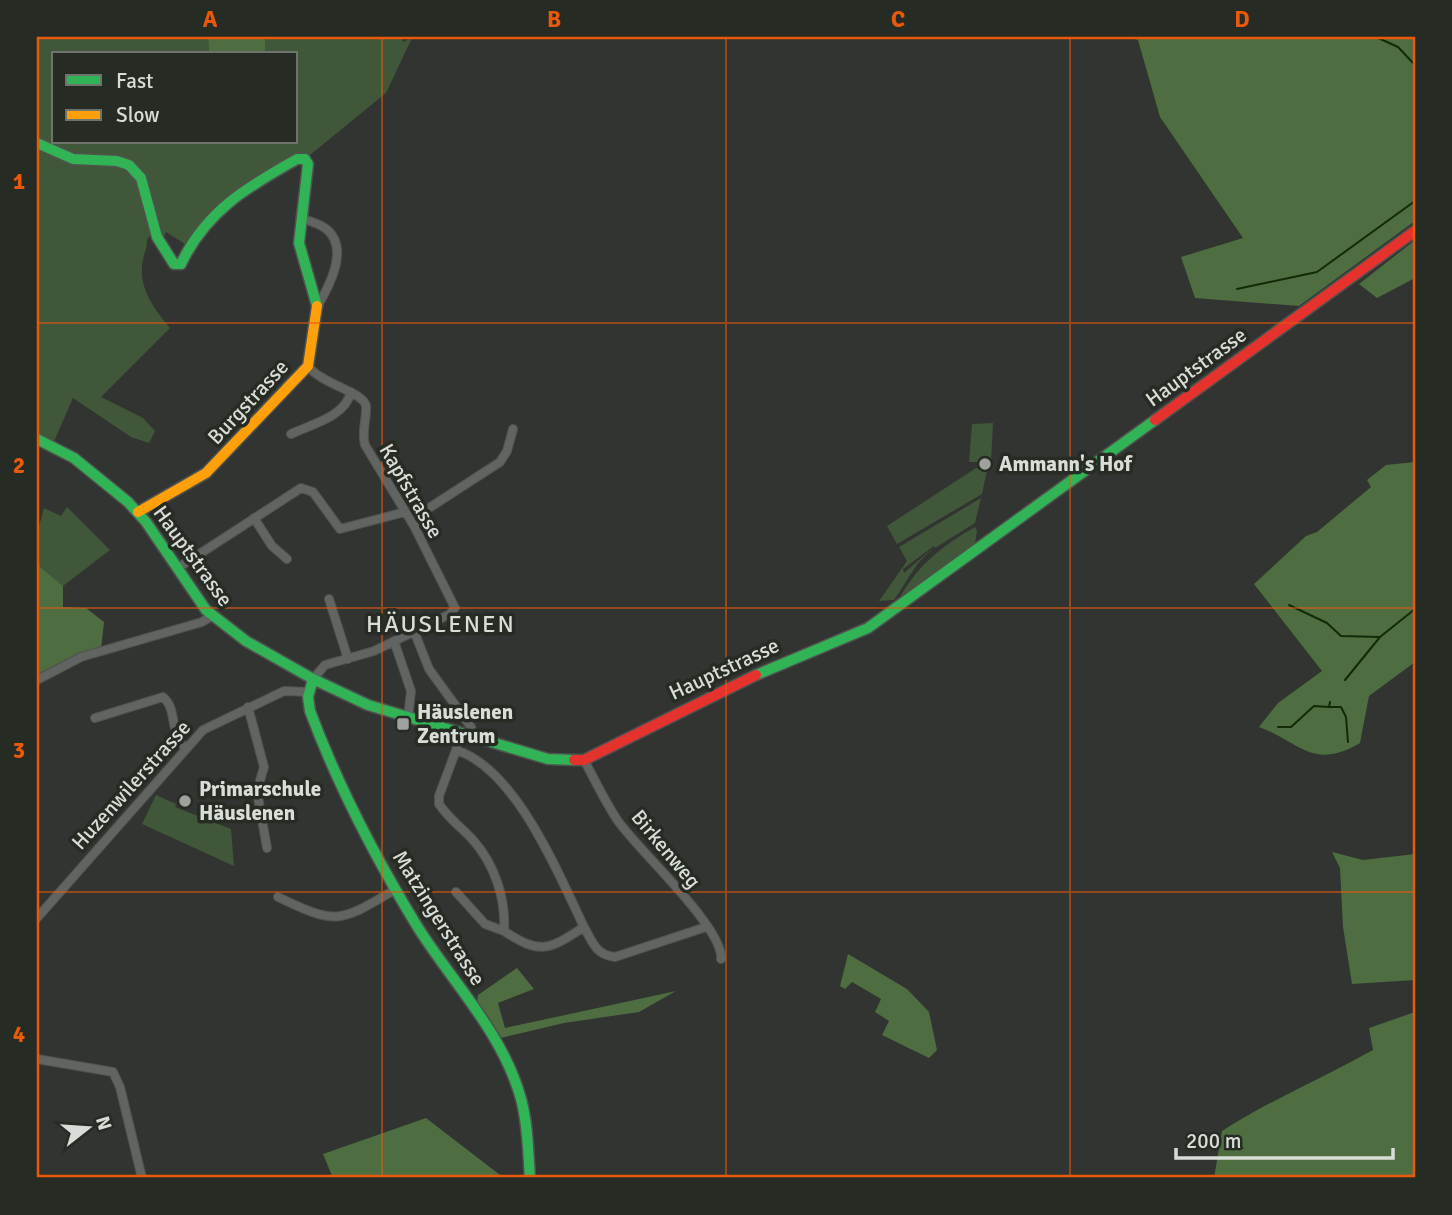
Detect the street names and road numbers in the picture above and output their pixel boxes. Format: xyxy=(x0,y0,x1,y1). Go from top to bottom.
street label: Hauptstrasse xyxy=(1140,322,1252,412)
street label: Burgstrasse xyxy=(202,354,294,450)
street label: Kapfstrasse xyxy=(373,439,449,543)
street label: Hauptstrasse xyxy=(148,500,238,612)
street label: Hauptstrasse xyxy=(665,632,783,706)
street label: Huzenwilerstrasse xyxy=(66,715,196,855)
street label: Birkenweg xyxy=(626,804,706,894)
street label: Matzingerstrasse xyxy=(387,846,491,990)

